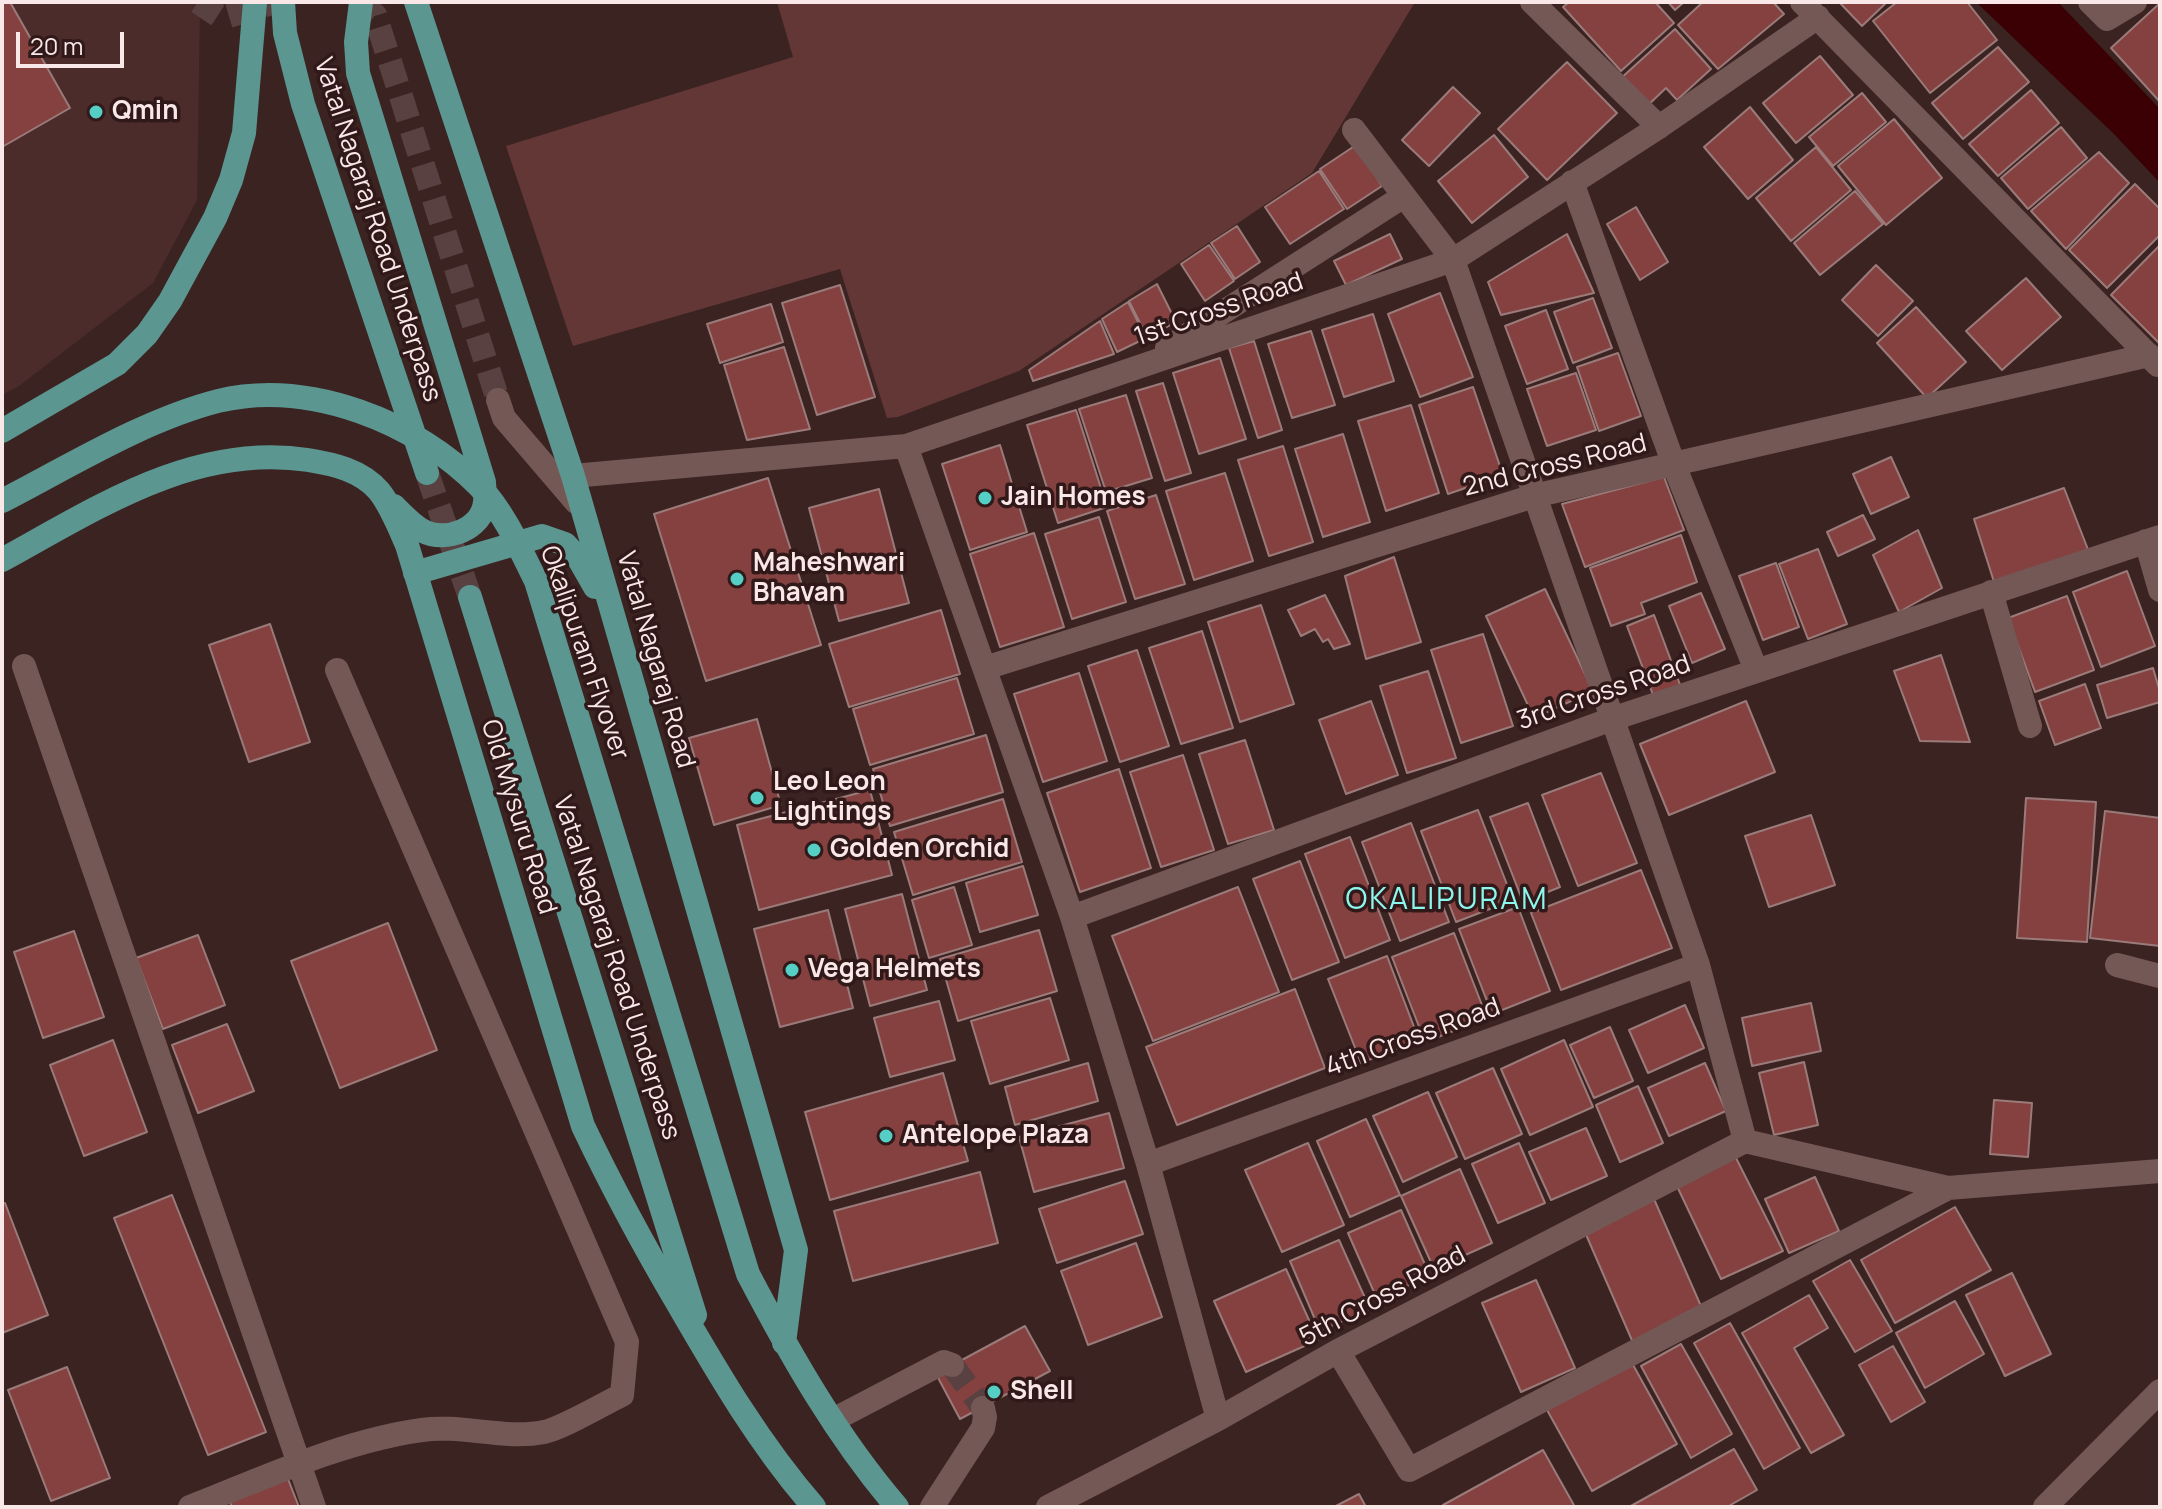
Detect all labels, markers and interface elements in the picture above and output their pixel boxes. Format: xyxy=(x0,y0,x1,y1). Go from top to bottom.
scale bar xyxy=(20,16,128,66)
text: 20 m xyxy=(30,29,83,62)
street label: Vatal Nagaraj Road Underpass xyxy=(307,54,447,406)
place label: Qmin xyxy=(112,96,178,128)
marker: Qmin xyxy=(87,103,105,121)
street label: 1st Cross Road xyxy=(1130,267,1308,353)
street label: 2nd Cross Road xyxy=(1460,428,1650,504)
place label: Jain Homes xyxy=(1001,482,1145,514)
marker: Jain Homes xyxy=(976,489,994,507)
street label: Okalipuram Flyover xyxy=(533,542,635,764)
street label: Vatal Nagaraj Road xyxy=(609,548,701,772)
place label: Maheshwari Bhavan xyxy=(753,548,905,610)
marker: Maheshwari Bhavan xyxy=(728,570,746,588)
street label: 3rd Cross Road xyxy=(1513,649,1695,737)
street label: Old Mysuru Road xyxy=(474,716,562,918)
place label: Leo Leon Lightings xyxy=(773,767,891,828)
marker: Leo Leon Lightings xyxy=(748,789,766,807)
street label: Vatal Nagaraj Road Underpass xyxy=(546,792,686,1144)
place label: Golden Orchid xyxy=(830,834,1009,866)
marker: Golden Orchid xyxy=(805,841,823,859)
district label: OKALIPURAM xyxy=(1345,883,1549,919)
place label: Vega Helmets xyxy=(808,954,981,986)
marker: Vega Helmets xyxy=(783,961,801,979)
street label: 4th Cross Road xyxy=(1321,992,1505,1084)
place label: Antelope Plaza xyxy=(902,1120,1089,1152)
marker: Antelope Plaza xyxy=(877,1127,895,1145)
street label: 5th Cross Road xyxy=(1295,1240,1471,1354)
place label: Shell xyxy=(1010,1376,1074,1408)
marker: Shell xyxy=(985,1383,1003,1401)

